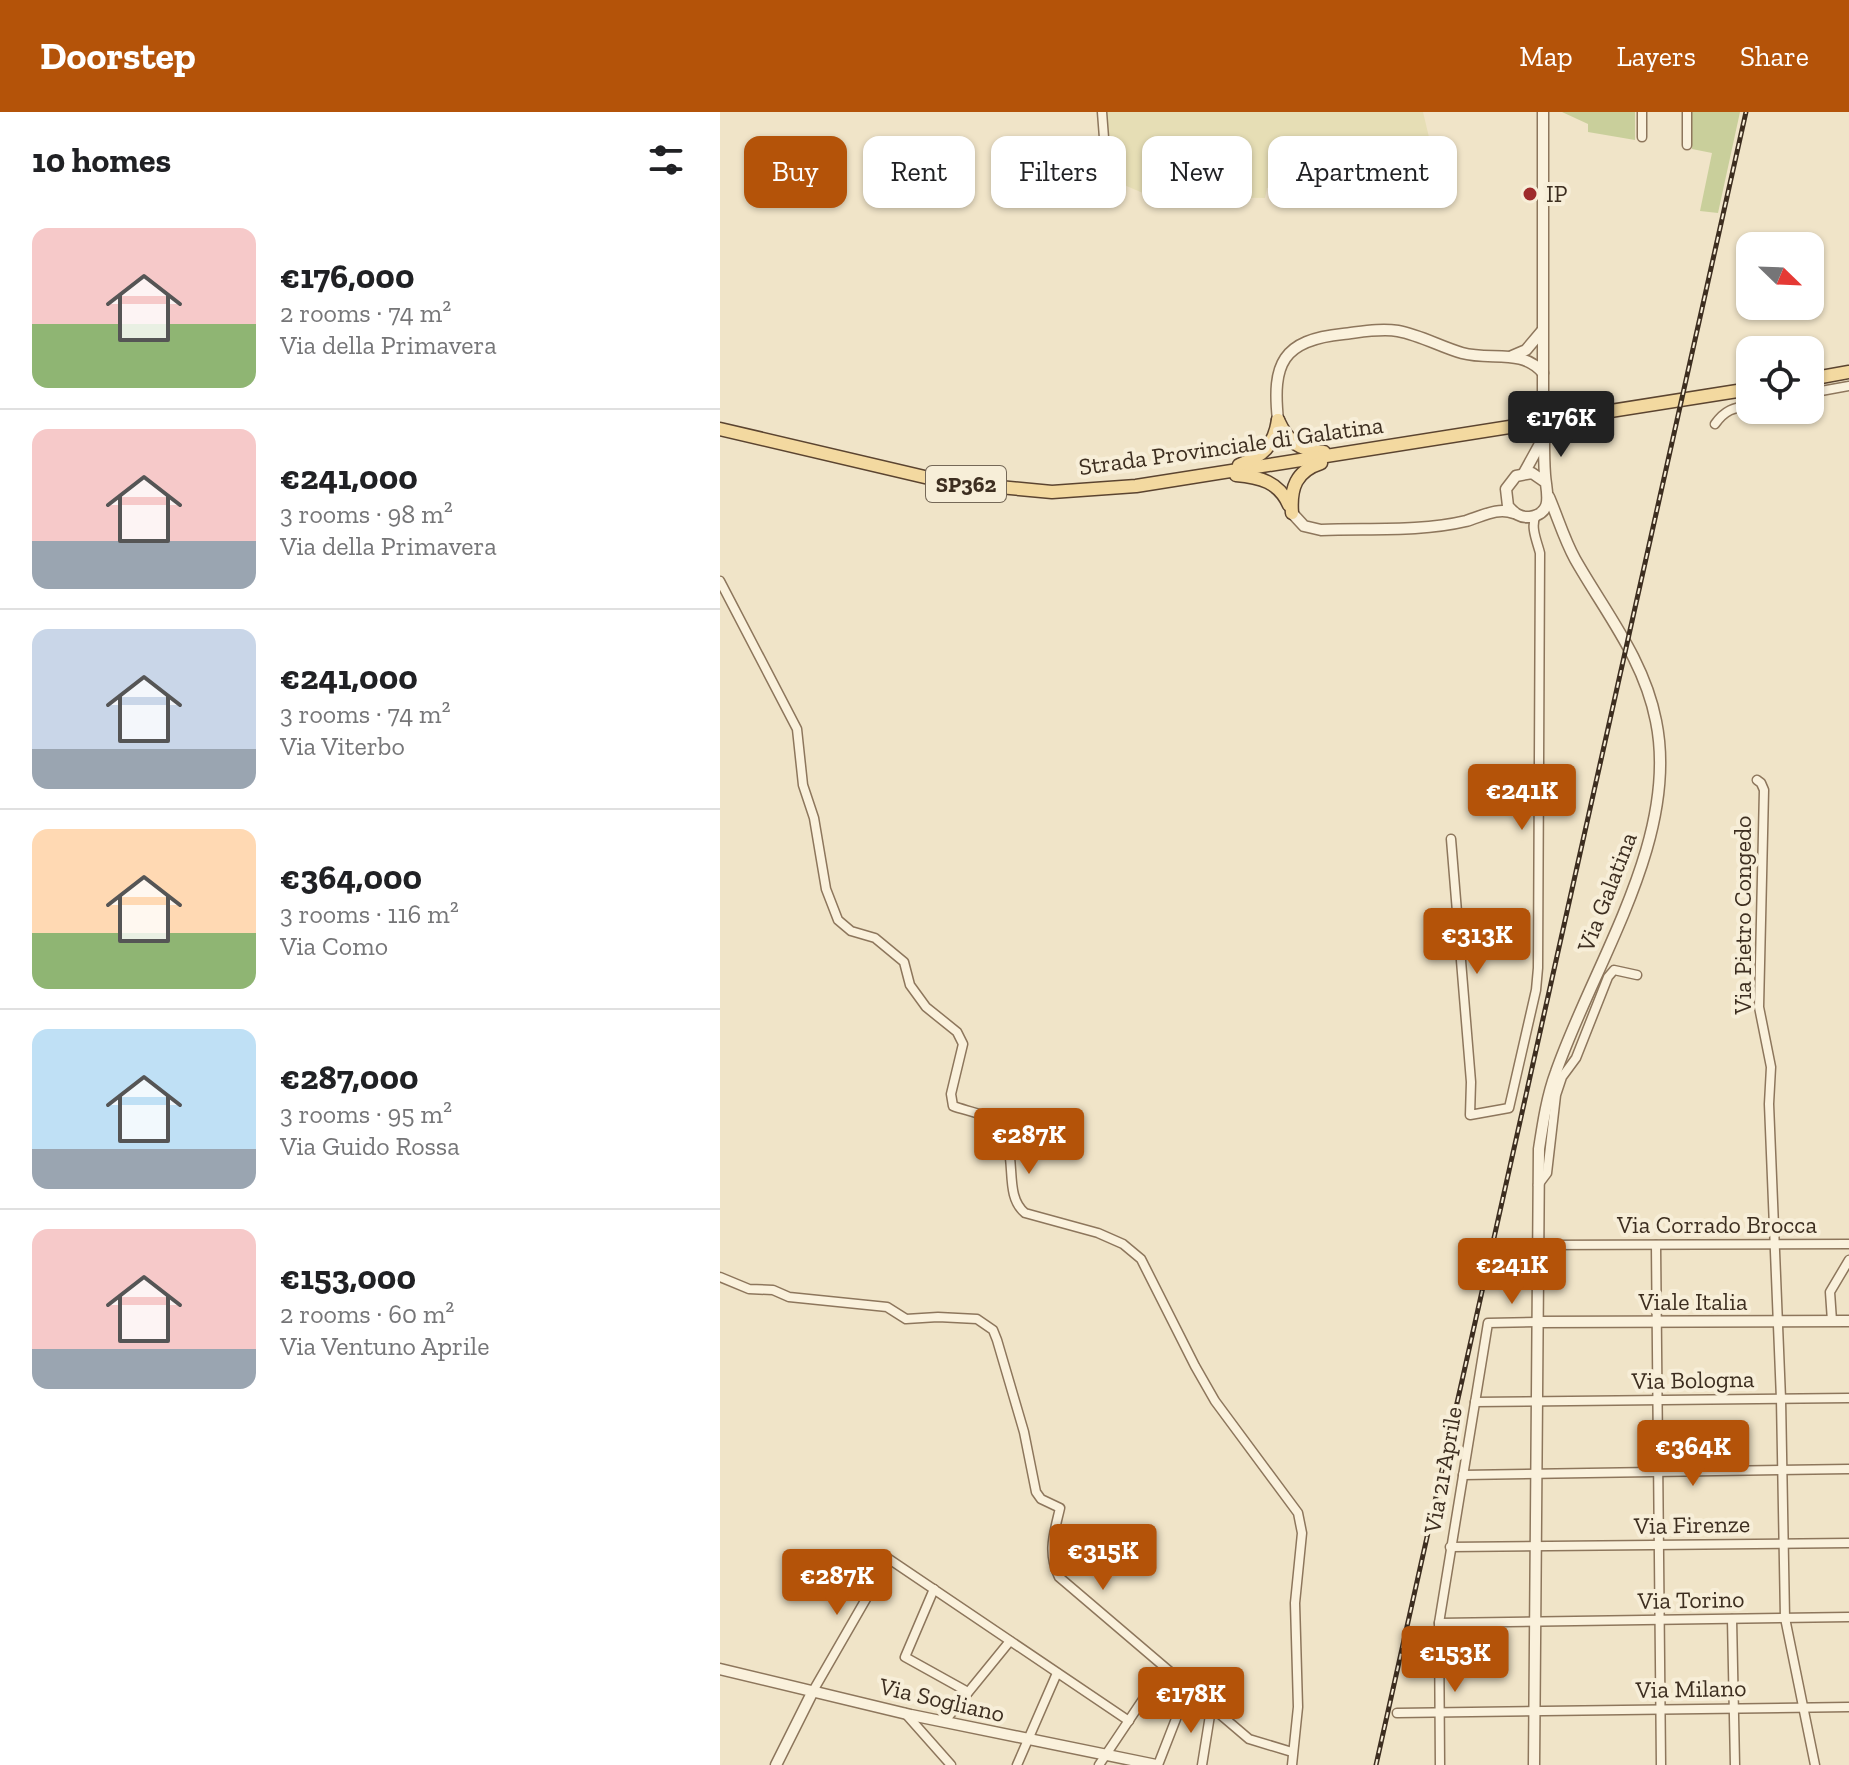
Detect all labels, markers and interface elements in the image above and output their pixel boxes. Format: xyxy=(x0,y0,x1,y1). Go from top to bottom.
text: Doorstep xyxy=(40,33,196,79)
text: Map xyxy=(1519,40,1573,73)
text: Layers xyxy=(1617,40,1696,73)
text: Share xyxy=(1740,40,1809,73)
chip: Buy xyxy=(744,136,847,208)
chip: Rent xyxy=(863,136,975,208)
chip: Filters xyxy=(991,136,1126,208)
chip: New xyxy=(1142,136,1252,208)
chip: Apartment xyxy=(1268,136,1457,208)
icon: filters xyxy=(644,138,688,182)
text: 10 homes xyxy=(32,140,171,181)
place label: IP xyxy=(1546,179,1568,208)
marker: IP xyxy=(1521,185,1539,203)
north arrow xyxy=(1736,232,1824,320)
map controls xyxy=(1736,232,1824,424)
text: €176,000 xyxy=(280,256,415,297)
icon: home xyxy=(96,260,192,356)
text: 2 rooms · 74 m² xyxy=(280,297,451,329)
text: Via della Primavera xyxy=(280,329,497,361)
button: locate xyxy=(1736,336,1824,424)
pin: €176K xyxy=(1505,391,1617,459)
text: €176K xyxy=(1526,401,1596,433)
street label: Strada Provinciale di Galatina xyxy=(1077,410,1385,481)
text: €241,000 xyxy=(280,457,418,498)
icon: home xyxy=(96,461,192,557)
road number: SP362 xyxy=(926,466,1006,502)
text: 3 rooms · 98 m² xyxy=(280,498,453,530)
text: Via della Primavera xyxy=(280,530,497,562)
text: €241,000 xyxy=(280,657,418,698)
icon: home xyxy=(96,661,192,757)
text: 3 rooms · 74 m² xyxy=(280,698,451,730)
text: Via Viterbo xyxy=(280,730,405,762)
pin: €241K xyxy=(1466,764,1578,832)
text: €241K xyxy=(1486,774,1558,806)
street label: Via Pietro Congedo xyxy=(1728,816,1757,1015)
street label: Via Galatina xyxy=(1570,827,1643,957)
text: €364,000 xyxy=(280,857,422,898)
icon: home xyxy=(96,861,192,957)
text: 3 rooms · 116 m² xyxy=(280,898,459,930)
pin: €313K xyxy=(1421,908,1533,976)
text: €313K xyxy=(1441,918,1513,950)
text: Via Como xyxy=(280,930,388,962)
text: €287,000 xyxy=(280,1057,419,1098)
icon: home xyxy=(96,1061,192,1157)
text: 3 rooms · 95 m² xyxy=(280,1098,452,1130)
pin: €287K xyxy=(973,1108,1085,1176)
text: €287K xyxy=(992,1118,1066,1150)
text: Via Guido Rossa xyxy=(280,1130,460,1162)
street label: Via Corrado Brocca xyxy=(1616,1210,1817,1239)
pin: €241K xyxy=(1456,1238,1568,1306)
text: €241K xyxy=(1476,1248,1548,1280)
text: €153,000 xyxy=(280,1257,416,1298)
icon: home xyxy=(96,1261,192,1357)
street label: Viale Italia xyxy=(1637,1287,1748,1316)
text: 2 rooms · 60 m² xyxy=(280,1298,454,1330)
text: Via Ventuno Aprile xyxy=(280,1330,489,1362)
street label: Via Bologna xyxy=(1630,1364,1755,1395)
street label: Via 21 Aprile xyxy=(1417,1404,1468,1537)
pin: €364K xyxy=(1637,1420,1749,1488)
text: €364K xyxy=(1655,1430,1731,1462)
street label: Via Firenze xyxy=(1633,1509,1750,1540)
pin: €315K xyxy=(1047,1524,1159,1592)
text: €315K xyxy=(1068,1534,1138,1566)
pin: €287K xyxy=(781,1549,893,1617)
text: €287K xyxy=(800,1559,874,1591)
street label: Via Torino xyxy=(1636,1584,1745,1615)
pin: €153K xyxy=(1399,1626,1511,1694)
text: €153K xyxy=(1420,1636,1490,1668)
pin: €178K xyxy=(1135,1667,1247,1735)
street label: Via Sogliano xyxy=(876,1671,1008,1728)
street label: Via Milano xyxy=(1634,1673,1747,1704)
text: €178K xyxy=(1156,1677,1226,1709)

